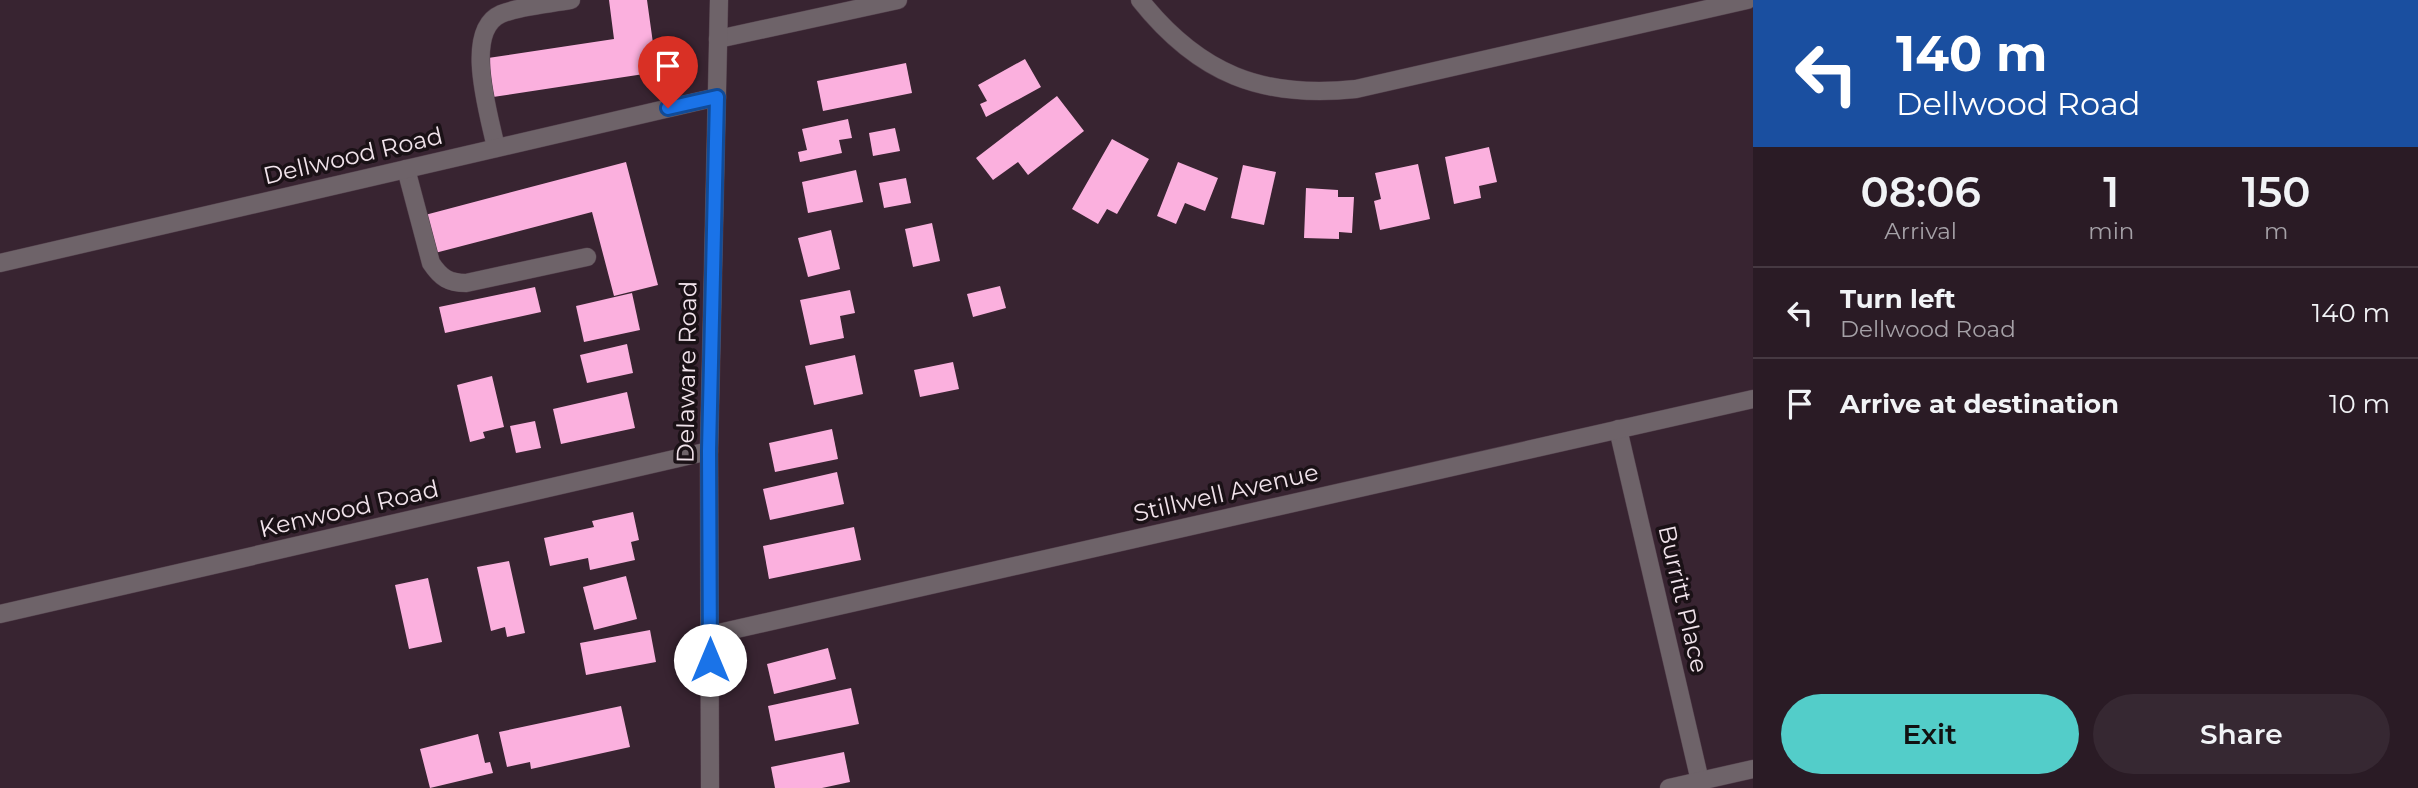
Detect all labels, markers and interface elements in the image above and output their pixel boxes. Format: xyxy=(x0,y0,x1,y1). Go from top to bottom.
text: 140 m xyxy=(1896,24,2048,83)
icon: left xyxy=(1781,28,1872,119)
pin xyxy=(638,36,698,108)
icon: arrive xyxy=(649,47,687,85)
text: Dellwood Road xyxy=(1896,84,2141,123)
street label: Dellwood Road xyxy=(260,121,445,190)
text: 08:06 xyxy=(1860,166,1981,218)
text: 1 xyxy=(2103,166,2119,218)
text: 150 xyxy=(2242,166,2311,218)
text: Arrival xyxy=(1884,217,1957,245)
text: min xyxy=(2088,217,2134,245)
text: m xyxy=(2264,217,2288,245)
street label: Delaware Road xyxy=(670,281,703,463)
text: Turn left xyxy=(1840,283,1956,315)
icon: left xyxy=(1781,294,1819,332)
text: 140 m xyxy=(2312,297,2390,329)
text: Dellwood Road xyxy=(1840,315,2016,343)
icon: arrive xyxy=(1781,385,1819,423)
text: Arrive at destination xyxy=(1840,388,2119,420)
text: 10 m xyxy=(2329,388,2390,420)
street label: Stillwell Avenue xyxy=(1131,457,1321,528)
street label: Kenwood Road xyxy=(256,474,441,543)
street label: Burritt Place xyxy=(1652,522,1715,675)
position arrow xyxy=(673,623,747,697)
button: Exit xyxy=(1781,694,2079,774)
button: Share xyxy=(2093,694,2390,774)

